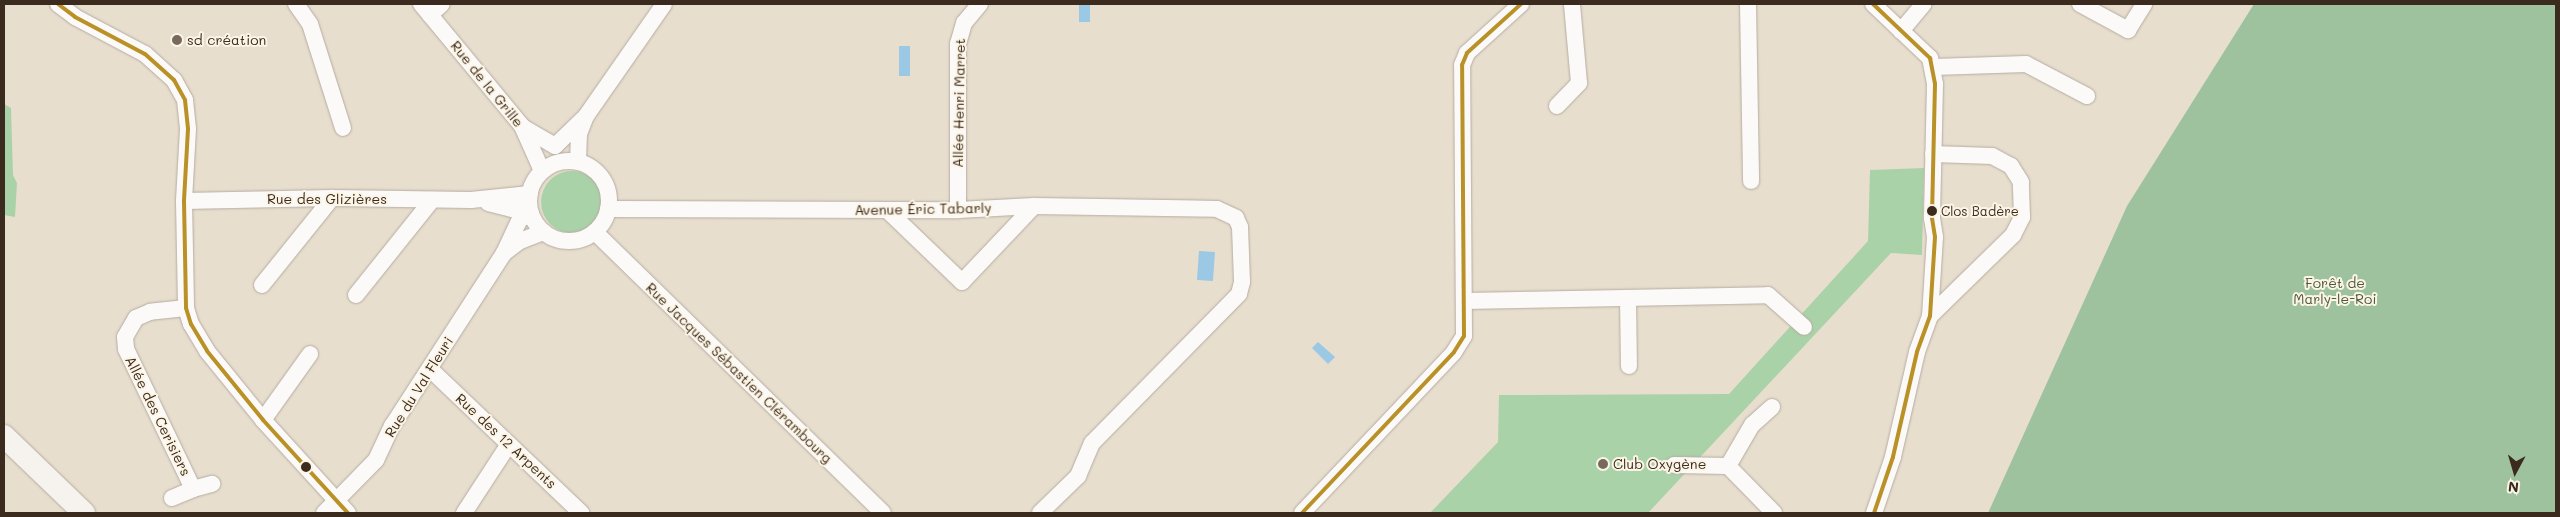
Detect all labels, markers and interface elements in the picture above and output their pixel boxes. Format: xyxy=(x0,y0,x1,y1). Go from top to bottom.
place label: sd création xyxy=(187,32,266,48)
marker: sd création xyxy=(171,34,183,46)
street label: Rue de la Grille xyxy=(447,38,527,130)
street label: Allée Henri Marret xyxy=(949,38,969,168)
street label: Rue des Glizières xyxy=(267,191,387,207)
street label: Avenue Éric Tabarly xyxy=(854,199,992,219)
place label: Clos Badère xyxy=(1941,203,2019,219)
marker: Clos Badère xyxy=(1927,206,1937,216)
park label: Forêt de Marly-le-Roi xyxy=(2293,275,2377,308)
street label: Rue Jacques Sébastien Clérambourg xyxy=(642,279,836,467)
street label: Rue du Val Fleuri xyxy=(381,334,457,440)
street label: Allée des Cerisiers xyxy=(122,353,194,479)
street label: Rue des 12 Arpents xyxy=(452,390,560,492)
north arrow xyxy=(2490,447,2540,497)
place label: Club Oxygène xyxy=(1613,456,1706,472)
marker: Club Oxygène xyxy=(1597,458,1609,470)
unlabelled marker xyxy=(301,462,311,472)
text: N xyxy=(2507,477,2520,497)

